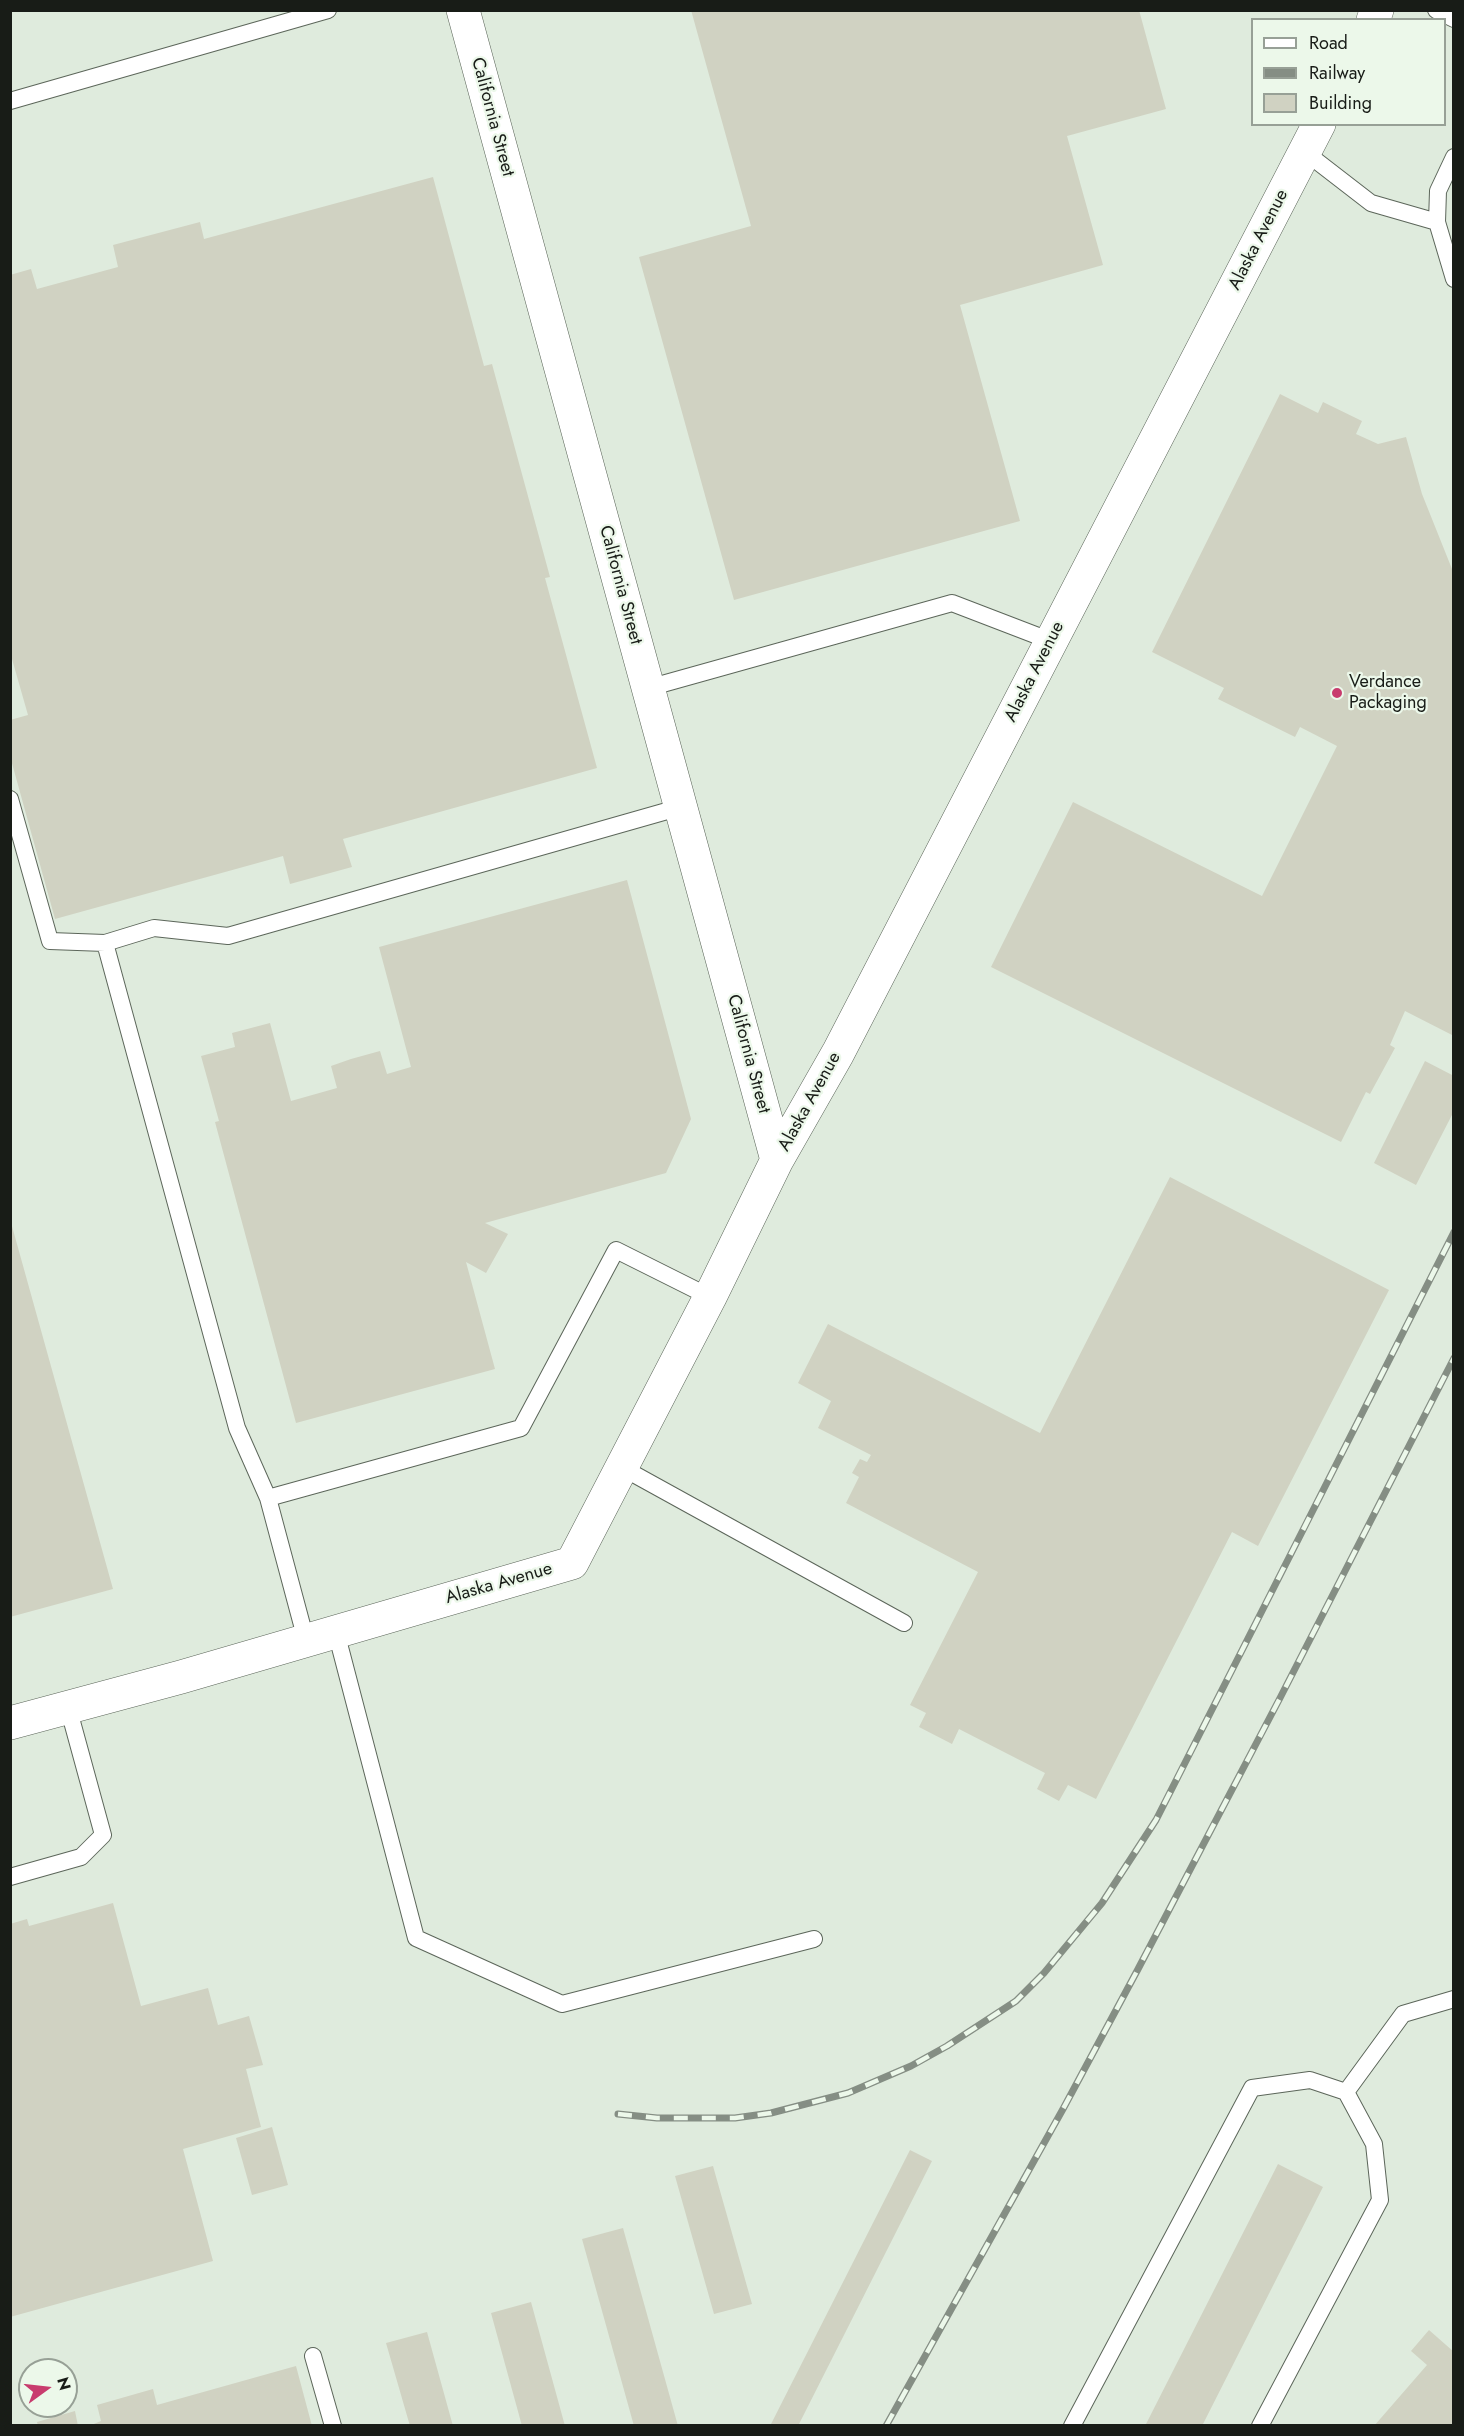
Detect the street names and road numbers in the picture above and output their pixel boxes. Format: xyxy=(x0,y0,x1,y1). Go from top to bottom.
street label: California Street xyxy=(466,55,518,179)
street label: Alaska Avenue xyxy=(1224,186,1294,294)
street label: California Street xyxy=(594,523,646,647)
street label: Alaska Avenue xyxy=(1000,618,1070,726)
street label: California Street xyxy=(722,992,774,1116)
street label: Alaska Avenue xyxy=(774,1049,846,1155)
street label: Alaska Avenue xyxy=(443,1558,555,1610)

